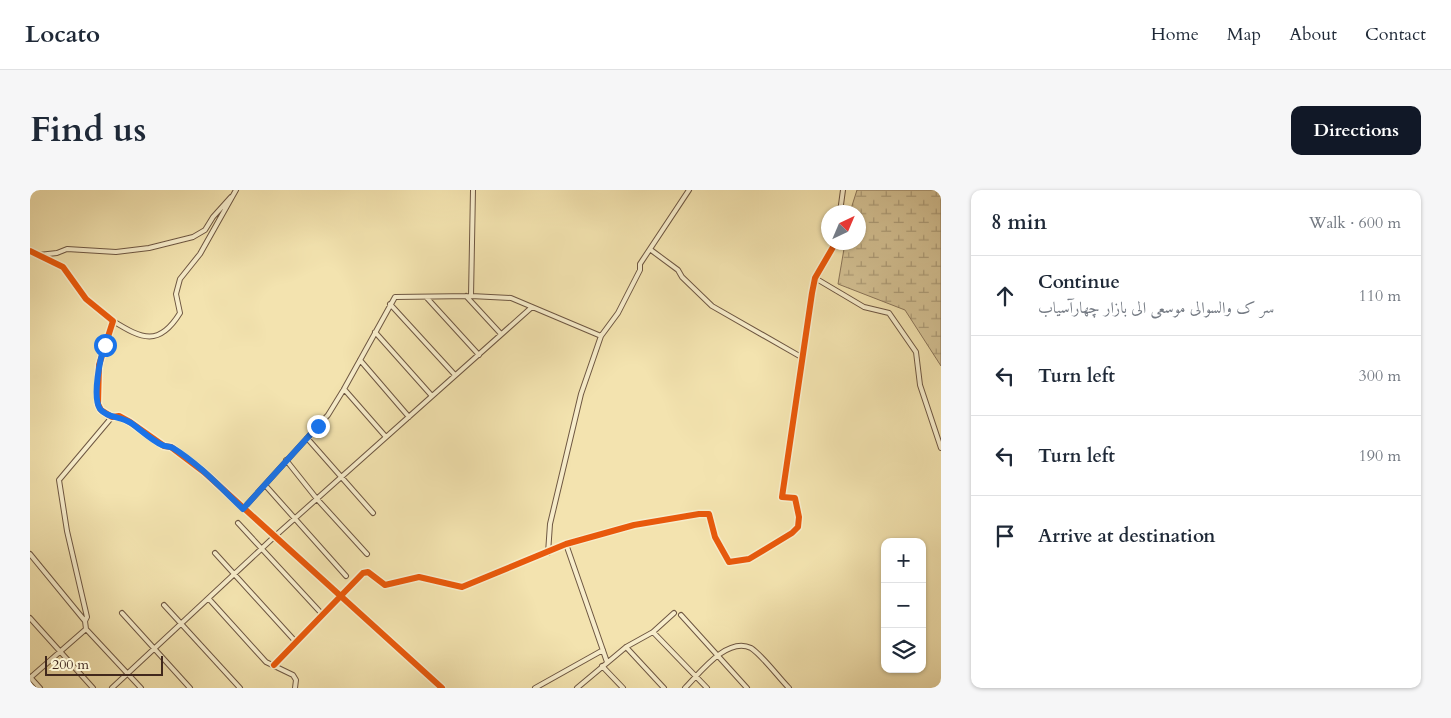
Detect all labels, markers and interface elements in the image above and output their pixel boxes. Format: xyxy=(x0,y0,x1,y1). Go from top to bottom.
text: Locato xyxy=(25,18,100,51)
text: Home xyxy=(1151,22,1199,47)
text: Map xyxy=(1227,22,1261,47)
text: About xyxy=(1289,22,1337,47)
text: Contact xyxy=(1365,22,1426,47)
text: Find us xyxy=(30,106,146,154)
button: Directions xyxy=(1291,106,1421,155)
north arrow xyxy=(821,205,866,250)
text: 8 min xyxy=(991,208,1047,237)
text: Walk · 600 m xyxy=(1309,212,1401,234)
text: Continue xyxy=(1038,269,1120,295)
icon: ahead xyxy=(991,282,1019,310)
text: 110 m xyxy=(1359,285,1401,307)
text: سر ک والسوالی موسعی الی بازار چهارآسیاب xyxy=(1038,297,1274,319)
route start xyxy=(94,334,117,357)
icon: left xyxy=(991,362,1019,390)
text: Turn left xyxy=(1038,363,1115,389)
text: 300 m xyxy=(1359,365,1401,387)
route end xyxy=(307,415,330,438)
icon: left xyxy=(991,442,1019,470)
text: Turn left xyxy=(1038,443,1115,469)
text: 190 m xyxy=(1359,445,1401,467)
icon: arrive xyxy=(991,522,1019,550)
text: Arrive at destination xyxy=(1038,523,1215,549)
map controls xyxy=(881,538,926,673)
button: + xyxy=(881,538,926,583)
button: − xyxy=(881,583,926,628)
button: layers xyxy=(881,628,926,673)
scale bar xyxy=(45,653,162,676)
text: 200 m xyxy=(52,655,89,674)

